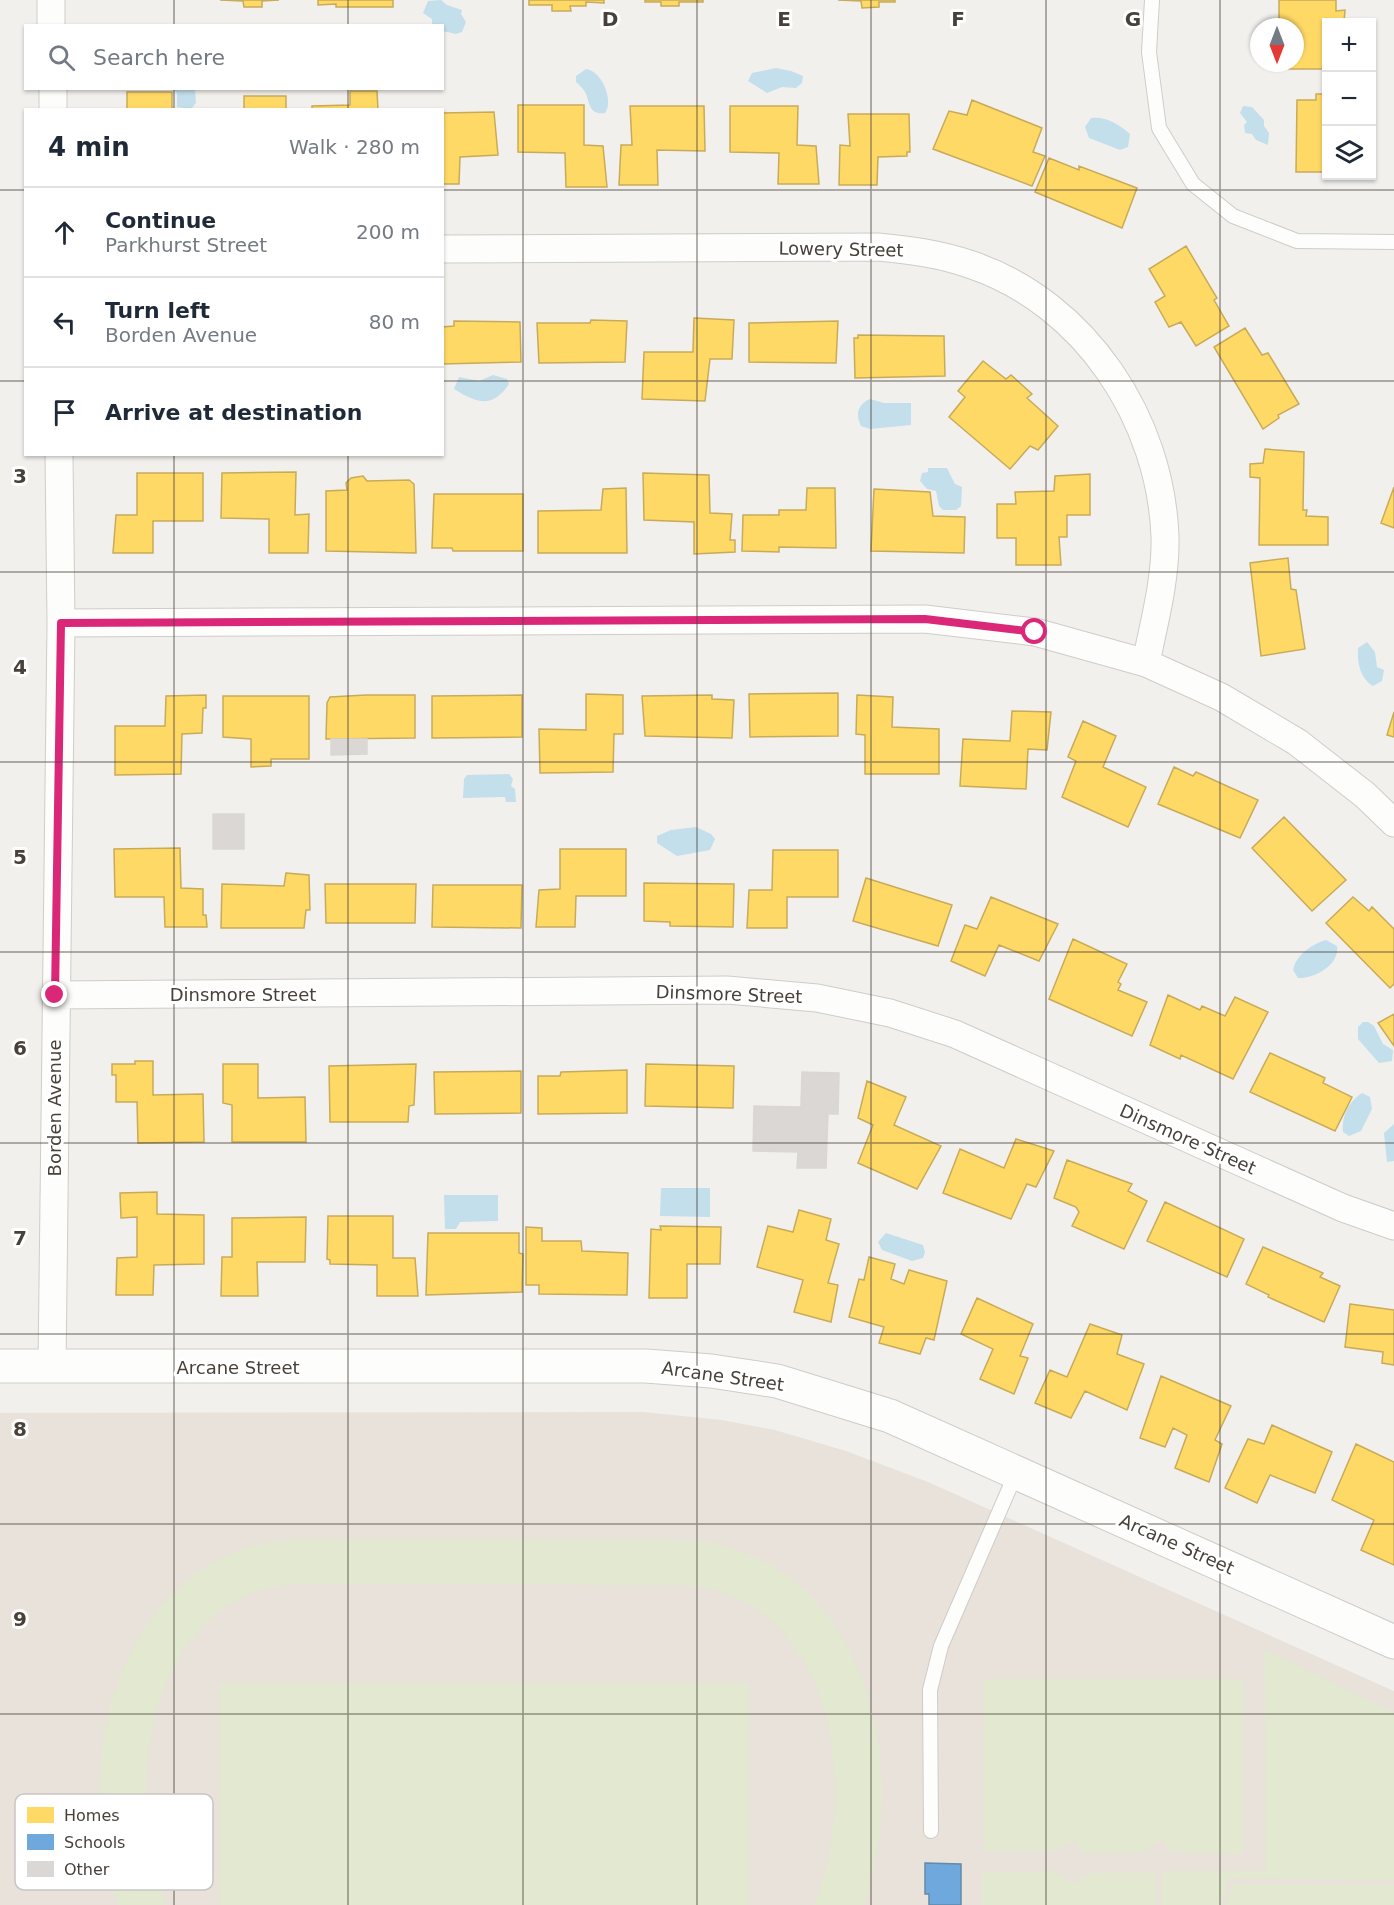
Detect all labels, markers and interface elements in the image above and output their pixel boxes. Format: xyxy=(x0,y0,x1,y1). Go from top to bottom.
text: D xyxy=(602,7,618,31)
text: E xyxy=(777,7,791,31)
text: F xyxy=(951,7,965,31)
text: G xyxy=(1125,7,1141,31)
north arrow xyxy=(1250,18,1304,72)
map controls xyxy=(1322,18,1376,180)
button: + xyxy=(1322,18,1376,72)
search box xyxy=(24,24,444,90)
icon: search xyxy=(45,41,78,74)
text: Search here xyxy=(93,45,225,70)
button: − xyxy=(1322,72,1376,126)
button: layers xyxy=(1322,126,1376,180)
text: 4 min xyxy=(48,132,130,162)
text: Walk · 280 m xyxy=(289,135,420,159)
text: Continue xyxy=(105,208,216,233)
icon: ahead xyxy=(48,216,81,249)
text: 200 m xyxy=(356,220,420,244)
text: Parkhurst Street xyxy=(105,233,267,257)
street label: Lowery Street xyxy=(778,237,904,261)
text: Turn left xyxy=(105,298,210,323)
icon: left xyxy=(48,306,81,339)
text: 80 m xyxy=(369,310,420,334)
text: Borden Avenue xyxy=(105,323,257,347)
icon: arrive xyxy=(48,396,81,429)
text: Arrive at destination xyxy=(105,400,362,425)
text: 3 xyxy=(13,464,27,488)
route start xyxy=(1021,618,1047,644)
text: 4 xyxy=(13,655,27,679)
text: 5 xyxy=(13,845,27,869)
route end xyxy=(41,981,67,1007)
street label: Dinsmore Street xyxy=(655,981,803,1007)
street label: Dinsmore Street xyxy=(170,984,316,1005)
text: 6 xyxy=(13,1036,27,1060)
street label: Borden Avenue xyxy=(44,1040,65,1176)
street label: Dinsmore Street xyxy=(1117,1100,1259,1178)
text: 7 xyxy=(13,1226,27,1250)
street label: Arcane Street xyxy=(176,1357,300,1378)
street label: Arcane Street xyxy=(661,1357,785,1395)
text: 8 xyxy=(13,1417,27,1441)
street label: Arcane Street xyxy=(1116,1509,1238,1579)
text: 9 xyxy=(13,1607,27,1631)
legend xyxy=(15,1794,213,1890)
text: Homes xyxy=(64,1806,120,1825)
text: Schools xyxy=(64,1833,125,1852)
text: Other xyxy=(64,1860,110,1879)

